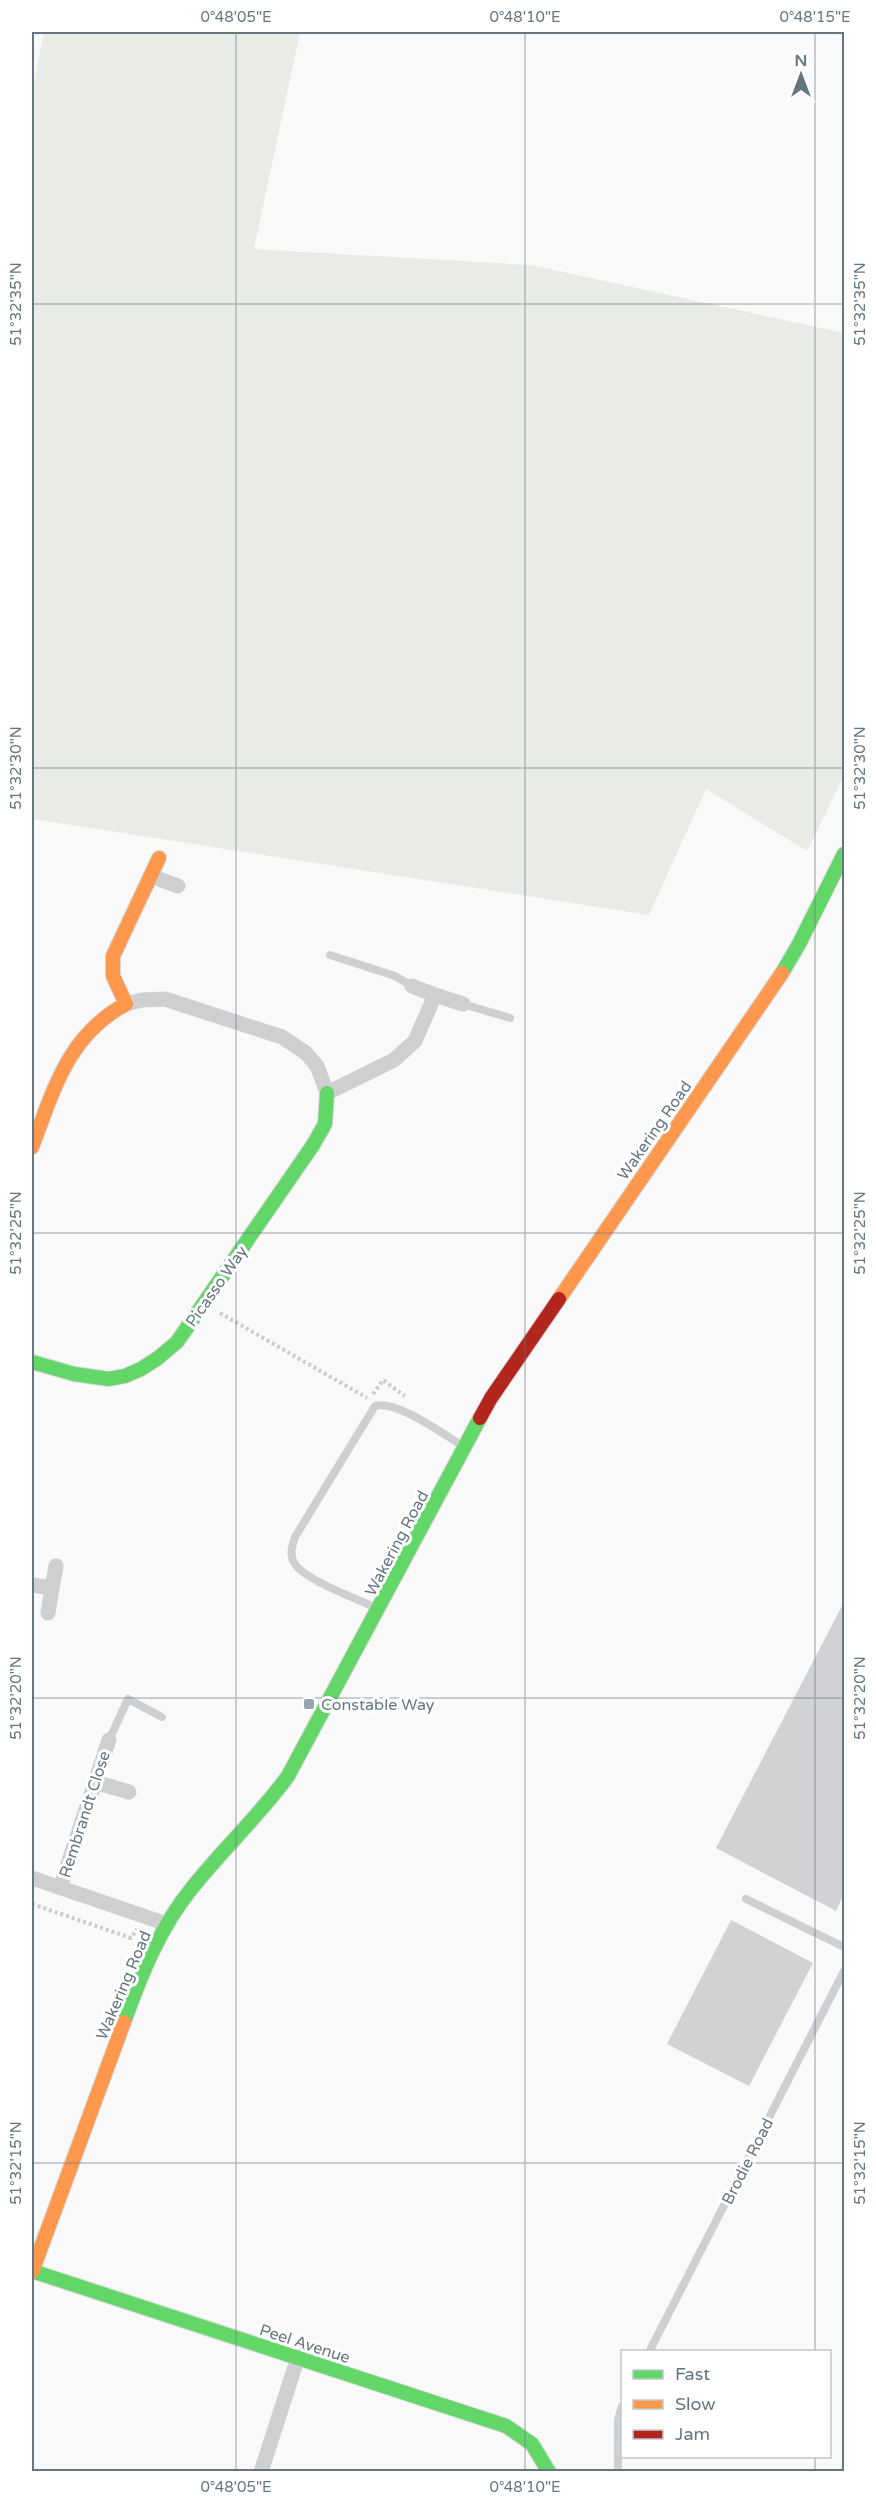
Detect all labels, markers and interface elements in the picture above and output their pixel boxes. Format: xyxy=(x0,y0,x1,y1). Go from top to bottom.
text: 0°48'05"E xyxy=(200,8,272,26)
text: 0°48'10"E xyxy=(489,8,561,26)
text: 0°48'15"E xyxy=(779,8,851,26)
north arrow xyxy=(771,45,831,105)
text: N xyxy=(795,51,807,71)
text: 51°32'35"N xyxy=(7,262,25,346)
text: 51°32'35"N xyxy=(851,262,869,346)
text: 51°32'30"N xyxy=(7,726,25,810)
text: 51°32'30"N xyxy=(851,726,869,810)
street label: Wakering Road xyxy=(613,1077,696,1184)
text: 51°32'25"N xyxy=(7,1191,25,1275)
text: 51°32'25"N xyxy=(851,1191,869,1275)
street label: Picasso Way xyxy=(182,1242,252,1331)
street label: Wakering Road xyxy=(361,1487,433,1600)
text: 51°32'20"N xyxy=(7,1656,25,1740)
text: 51°32'20"N xyxy=(851,1656,869,1740)
place label: Constable Way xyxy=(321,1695,435,1715)
marker: Constable Way xyxy=(302,1697,316,1711)
street label: Rembrandt Close xyxy=(55,1748,115,1880)
street label: Wakering Road xyxy=(92,1928,156,2043)
street label: Brodie Road xyxy=(718,2115,778,2208)
text: 51°32'15"N xyxy=(7,2121,25,2205)
text: 51°32'15"N xyxy=(851,2121,869,2205)
street label: Peel Avenue xyxy=(257,2320,353,2368)
legend xyxy=(621,2350,831,2458)
text: Fast xyxy=(675,2363,710,2385)
text: Slow xyxy=(675,2393,716,2415)
text: Jam xyxy=(675,2423,710,2445)
text: 0°48'05"E xyxy=(200,2478,272,2496)
text: 0°48'10"E xyxy=(489,2478,561,2496)

